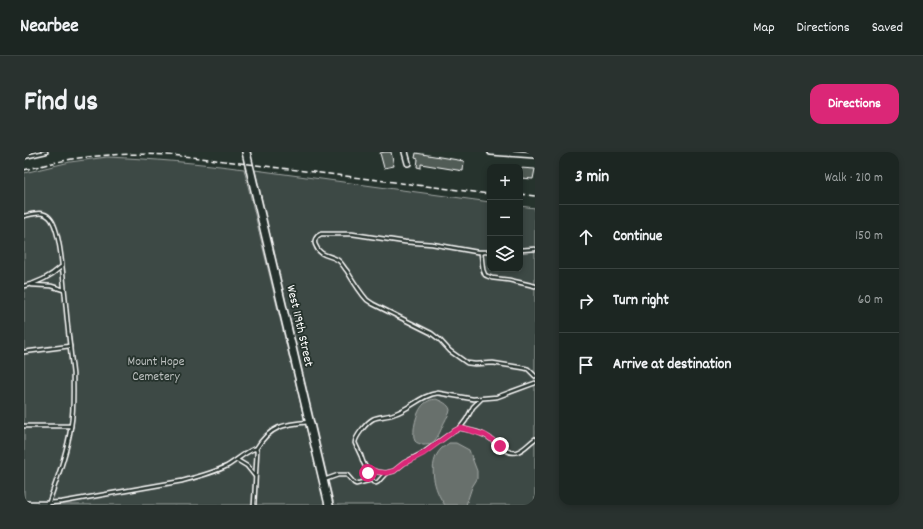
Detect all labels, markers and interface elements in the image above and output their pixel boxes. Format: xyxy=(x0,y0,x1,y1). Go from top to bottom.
text: Nearbee xyxy=(20,14,79,41)
text: Map xyxy=(753,18,775,38)
text: Directions xyxy=(797,18,850,38)
text: Saved xyxy=(872,18,903,38)
text: Find us xyxy=(24,84,98,124)
button: Directions xyxy=(810,84,899,124)
map controls xyxy=(487,164,523,272)
button: + xyxy=(487,164,523,200)
text: 3 min xyxy=(575,166,609,190)
text: Walk · 210 m xyxy=(825,169,883,188)
button: − xyxy=(487,200,523,236)
icon: ahead xyxy=(575,226,597,248)
text: Continue xyxy=(613,226,662,248)
text: 150 m xyxy=(855,227,883,246)
button: layers xyxy=(487,236,523,272)
street label: West 119th Street xyxy=(280,283,318,369)
icon: right xyxy=(575,290,597,312)
text: Turn right xyxy=(613,290,669,312)
text: 60 m xyxy=(858,291,883,310)
park label: Mount Hope Cemetery xyxy=(128,353,185,387)
icon: arrive xyxy=(575,354,597,376)
text: Arrive at destination xyxy=(613,354,731,376)
route end xyxy=(491,437,509,455)
route start xyxy=(359,464,377,482)

